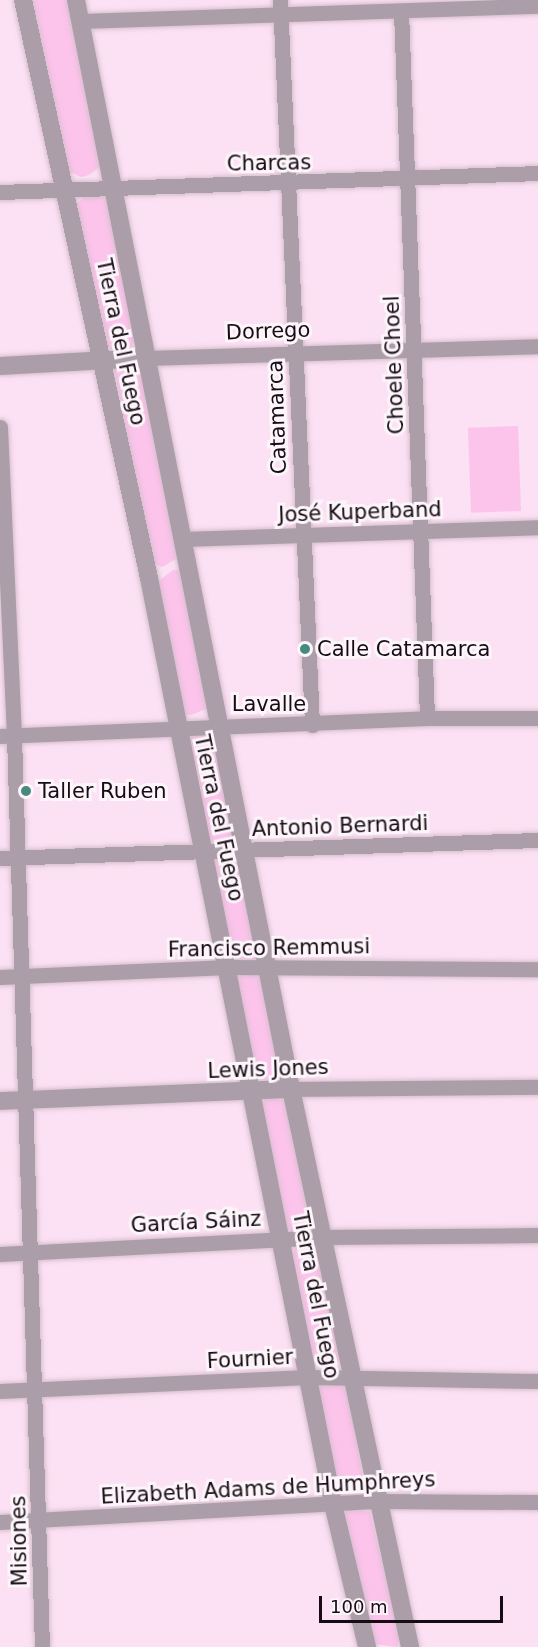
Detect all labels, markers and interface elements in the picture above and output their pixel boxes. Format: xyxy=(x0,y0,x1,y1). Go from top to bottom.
street label: Charcas xyxy=(227,150,311,176)
street label: Tierra del Fuego xyxy=(91,256,151,428)
street label: Choele Choel xyxy=(379,295,409,435)
street label: Dorrego xyxy=(225,317,311,345)
street label: Catamarca xyxy=(262,359,292,475)
street label: José Kuperband xyxy=(278,497,442,527)
place label: Calle Catamarca xyxy=(317,636,490,662)
marker: Calle Catamarca xyxy=(298,642,312,656)
street label: Lavalle xyxy=(232,691,306,717)
street label: Tierra del Fuego xyxy=(189,732,249,904)
place label: Taller Ruben xyxy=(38,778,167,804)
marker: Taller Ruben xyxy=(19,784,33,798)
street label: Antonio Bernardi xyxy=(251,810,429,842)
street label: Francisco Remmusi xyxy=(168,934,370,962)
street label: Lewis Jones xyxy=(207,1054,329,1084)
street label: García Sáinz xyxy=(130,1206,262,1238)
street label: Tierra del Fuego xyxy=(287,1209,345,1381)
street label: Fournier xyxy=(206,1344,294,1374)
street label: Elizabeth Adams de Humphreys xyxy=(100,1467,436,1509)
street label: Misiones xyxy=(6,1495,32,1587)
scale bar xyxy=(322,1584,506,1622)
text: 100 m xyxy=(330,1596,388,1617)

